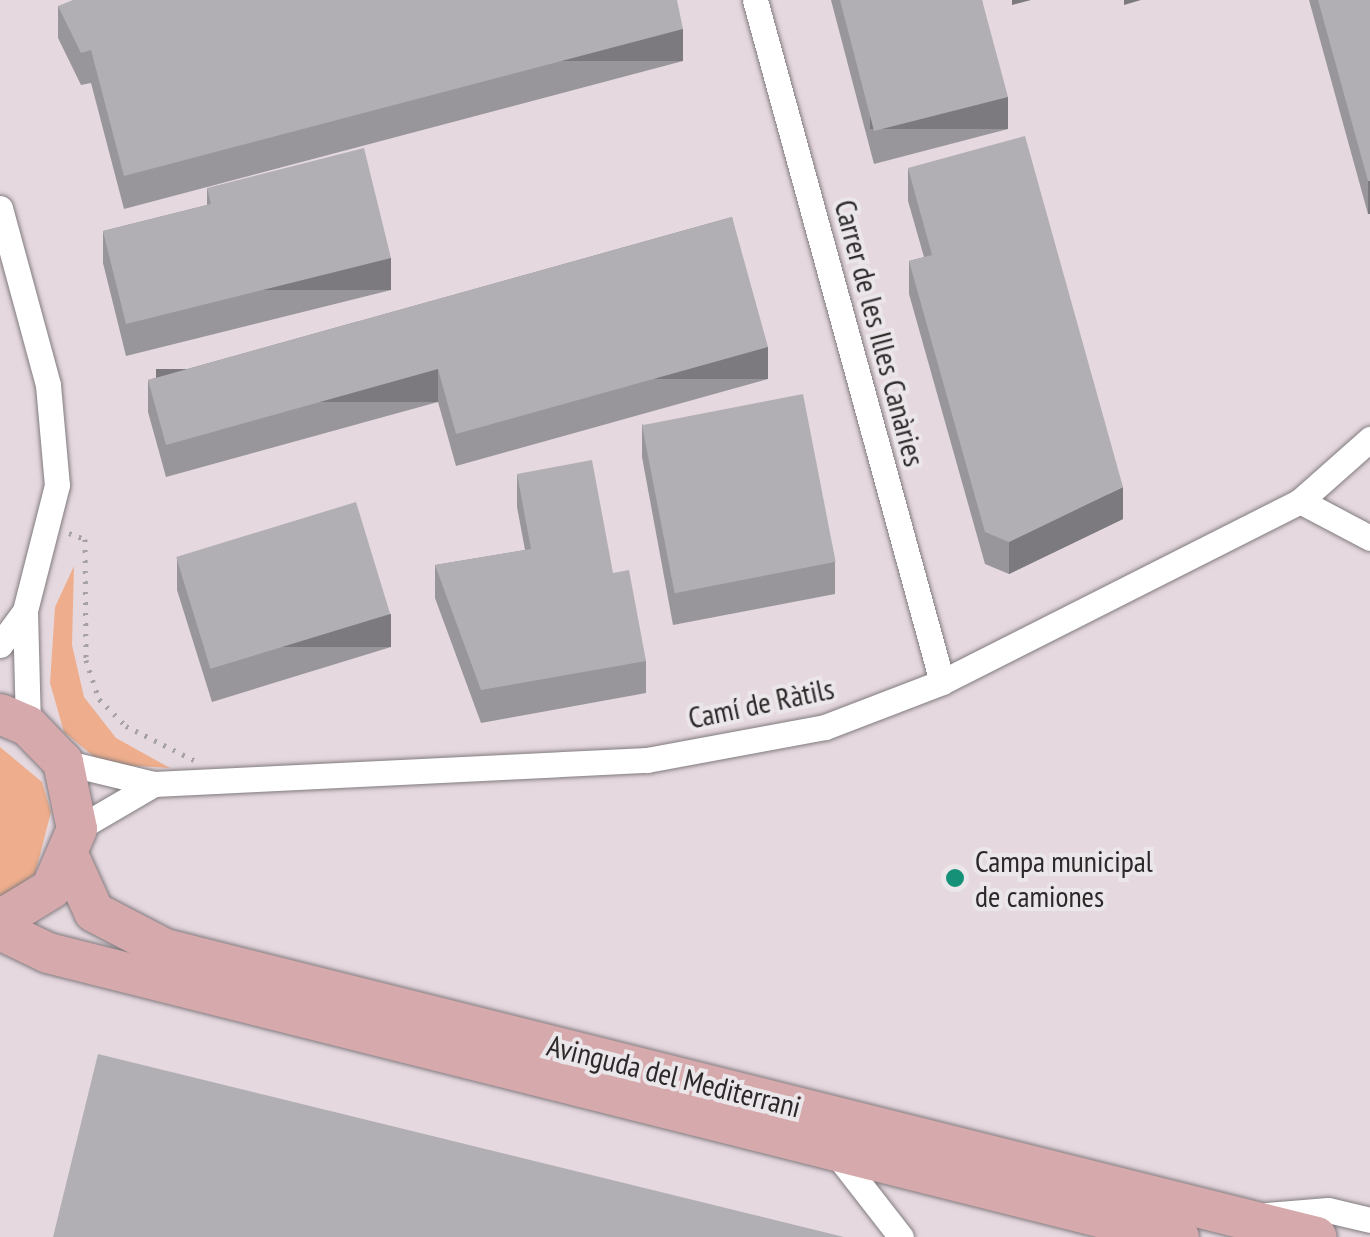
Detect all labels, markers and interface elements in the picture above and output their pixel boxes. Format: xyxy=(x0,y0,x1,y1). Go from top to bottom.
street label: Carrer de les Illes Canàries xyxy=(827,196,933,470)
street label: Camí de Ràtils xyxy=(685,670,837,736)
place label: Campa municipal de camiones xyxy=(975,843,1153,914)
marker: Campa municipal de camiones xyxy=(944,867,966,889)
street label: Avinguda del Mediterrani xyxy=(543,1027,805,1125)

